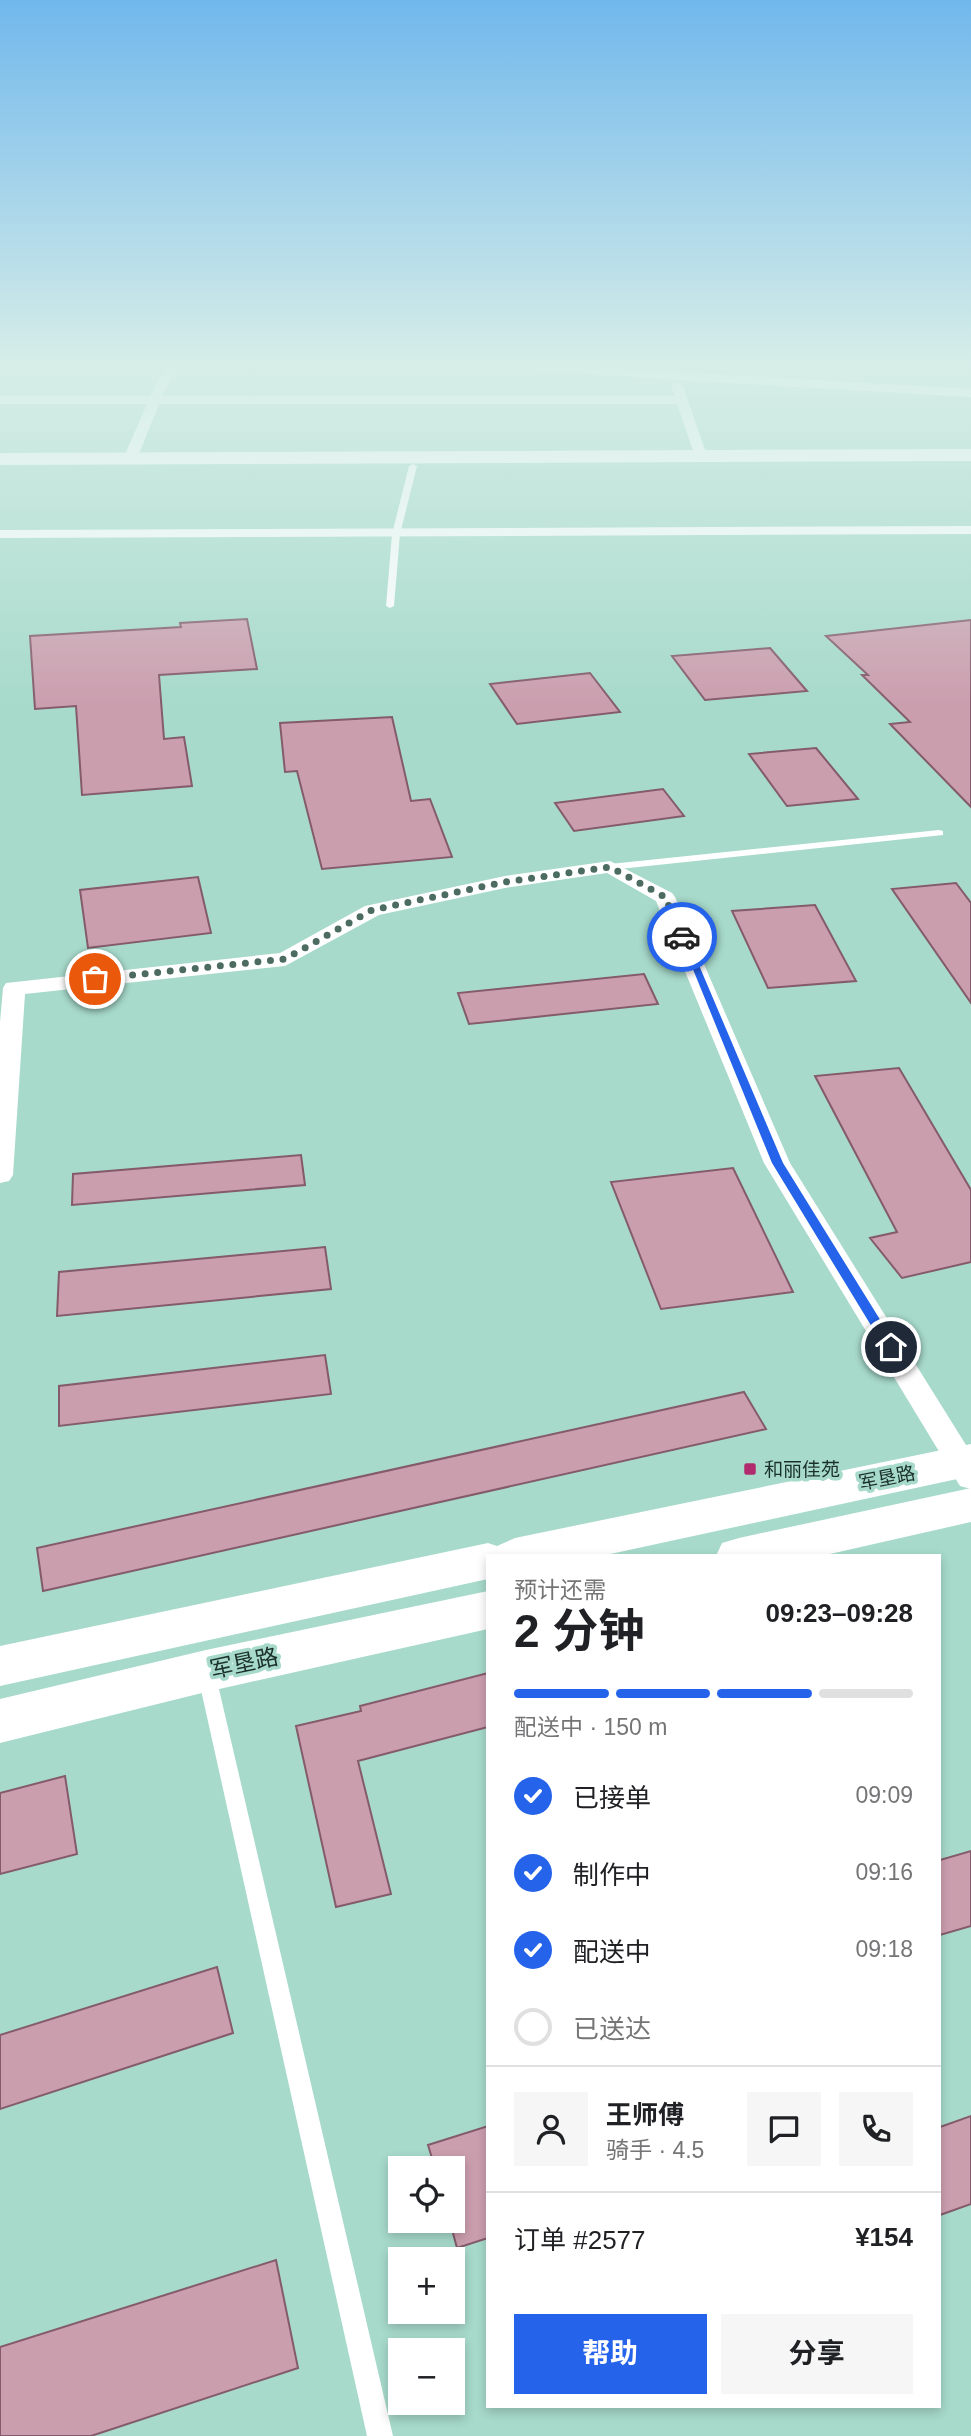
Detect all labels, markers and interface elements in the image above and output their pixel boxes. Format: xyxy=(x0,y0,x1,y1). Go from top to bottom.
courier xyxy=(647,902,717,972)
icon: car xyxy=(663,918,701,956)
pin xyxy=(65,949,125,1009)
icon: bag xyxy=(76,960,114,998)
pin xyxy=(861,1317,921,1377)
icon: home xyxy=(872,1328,910,1366)
place label: 和丽佳苑 xyxy=(764,1459,840,1480)
marker: 和丽佳苑 xyxy=(742,1461,758,1477)
street label: 军垦路 xyxy=(857,1462,917,1494)
text: 预计还需 xyxy=(514,1577,606,1603)
text: 09:23–09:28 xyxy=(766,1598,913,1628)
text: 2 分钟 xyxy=(514,1605,644,1657)
street label: 军垦路 xyxy=(208,1643,280,1683)
text: 配送中 · 150 m xyxy=(514,1714,667,1740)
icon: check xyxy=(514,1777,552,1815)
text: 09:09 xyxy=(855,1782,913,1808)
text: 已接单 xyxy=(573,1783,651,1813)
icon: check xyxy=(514,1854,552,1892)
text: 09:16 xyxy=(855,1859,913,1885)
text: 制作中 xyxy=(573,1860,651,1890)
icon: check xyxy=(514,1931,552,1969)
text: 09:18 xyxy=(855,1936,913,1962)
text: 配送中 xyxy=(573,1937,651,1967)
text: 已送达 xyxy=(573,2014,651,2044)
button: person xyxy=(514,2092,588,2166)
button: chat xyxy=(747,2092,821,2166)
button: phone xyxy=(839,2092,913,2166)
text: 王师傅 xyxy=(606,2100,684,2130)
text: 骑手 · 4.5 xyxy=(606,2137,704,2163)
map controls xyxy=(388,2156,465,2415)
button: locate xyxy=(388,2156,465,2233)
text: ¥154 xyxy=(855,2222,913,2252)
text: 订单 #2577 xyxy=(514,2225,646,2255)
button: + xyxy=(388,2247,465,2324)
button: 帮助 xyxy=(514,2314,707,2394)
button: 分享 xyxy=(721,2314,913,2394)
button: − xyxy=(388,2338,465,2415)

